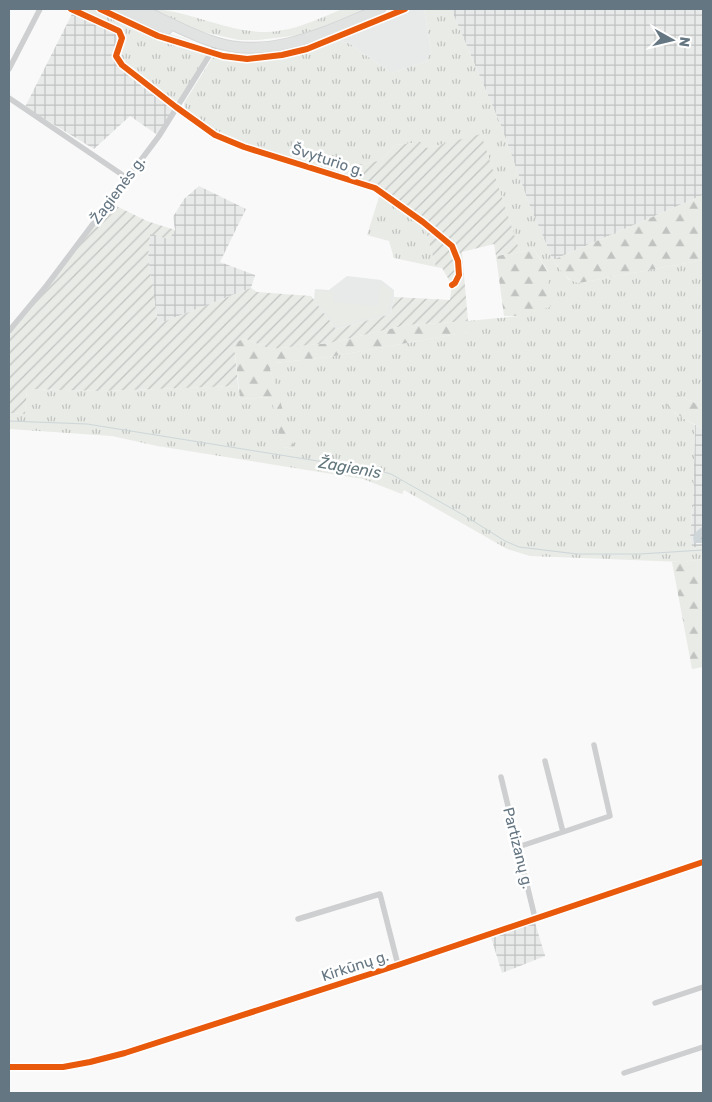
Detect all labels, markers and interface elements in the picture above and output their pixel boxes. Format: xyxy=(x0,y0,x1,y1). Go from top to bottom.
north arrow xyxy=(647,15,697,65)
text: N xyxy=(675,36,693,48)
street label: Švyturio g. xyxy=(290,140,366,180)
street label: Žagienės g. xyxy=(87,153,149,227)
water label: Žagienis xyxy=(316,452,383,482)
street label: Partizanų g. xyxy=(499,805,537,891)
street label: Kirkūnų g. xyxy=(319,947,391,985)

